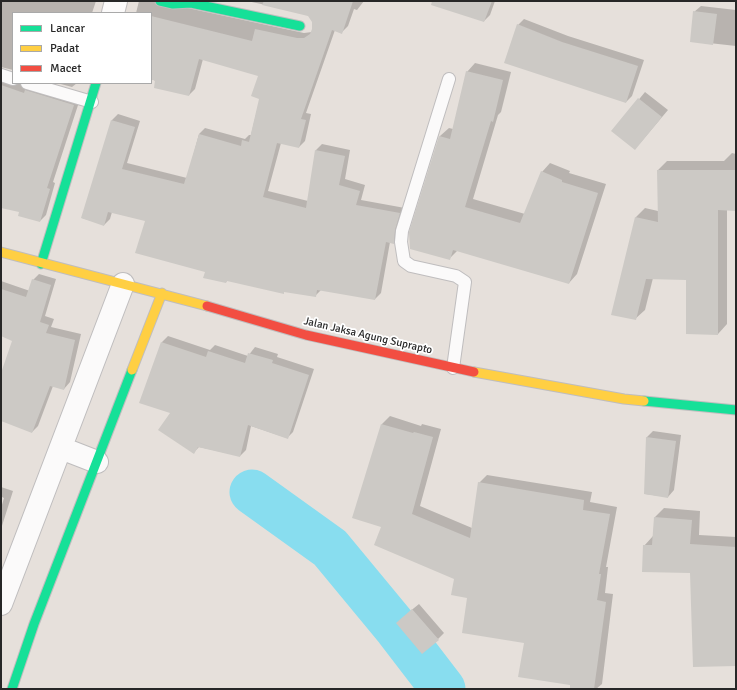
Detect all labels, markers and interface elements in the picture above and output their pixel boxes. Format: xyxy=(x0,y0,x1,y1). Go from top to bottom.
legend xyxy=(12,12,152,84)
text: Lancar xyxy=(50,21,85,36)
text: Padat xyxy=(50,41,79,56)
text: Macet xyxy=(50,61,82,76)
street label: Jalan Jaksa Agung Suprapto xyxy=(302,315,434,357)

